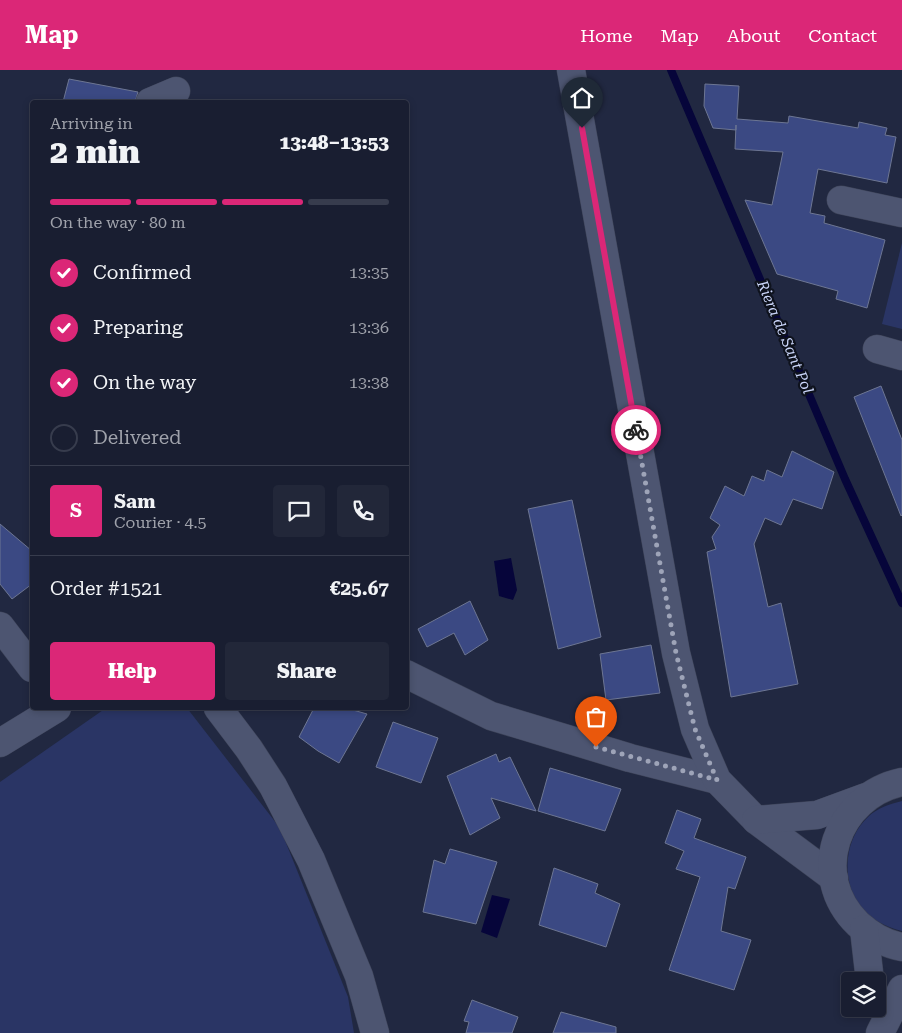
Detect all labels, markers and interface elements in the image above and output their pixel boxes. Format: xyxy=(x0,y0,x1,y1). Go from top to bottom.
text: Map xyxy=(25,21,79,49)
text: Home xyxy=(580,25,632,46)
text: Map xyxy=(660,25,699,46)
text: About xyxy=(727,25,780,46)
text: Contact xyxy=(808,25,877,46)
pin xyxy=(561,77,603,128)
icon: home xyxy=(568,84,596,112)
text: Arriving in xyxy=(50,114,133,133)
text: 13:48–13:53 xyxy=(280,131,389,154)
text: 2 min xyxy=(50,133,140,171)
text: On the way · 80 m xyxy=(50,213,186,232)
icon: check xyxy=(50,259,78,287)
text: Confirmed xyxy=(93,261,191,284)
text: 13:35 xyxy=(349,263,389,282)
water label: Riera de Sant Pol xyxy=(753,277,817,397)
icon: check xyxy=(50,314,78,342)
text: Preparing xyxy=(93,316,183,339)
text: 13:36 xyxy=(349,318,389,337)
icon: check xyxy=(50,369,78,397)
text: On the way xyxy=(93,371,196,394)
text: 13:38 xyxy=(349,373,389,392)
courier xyxy=(611,405,661,455)
icon: bike xyxy=(622,416,650,444)
text: Delivered xyxy=(93,426,181,449)
button: chat xyxy=(273,485,325,537)
button: phone xyxy=(337,485,389,537)
text: Sam xyxy=(114,490,156,513)
text: S xyxy=(70,499,82,522)
text: Courier · 4.5 xyxy=(114,513,207,532)
text: Order #1521 xyxy=(50,577,162,600)
text: €25.67 xyxy=(330,577,389,600)
button: Help xyxy=(50,642,215,700)
button: Share xyxy=(225,642,389,700)
pin xyxy=(575,696,617,747)
icon: bag xyxy=(582,703,610,731)
map controls xyxy=(841,972,886,1017)
button: layers xyxy=(841,972,886,1017)

